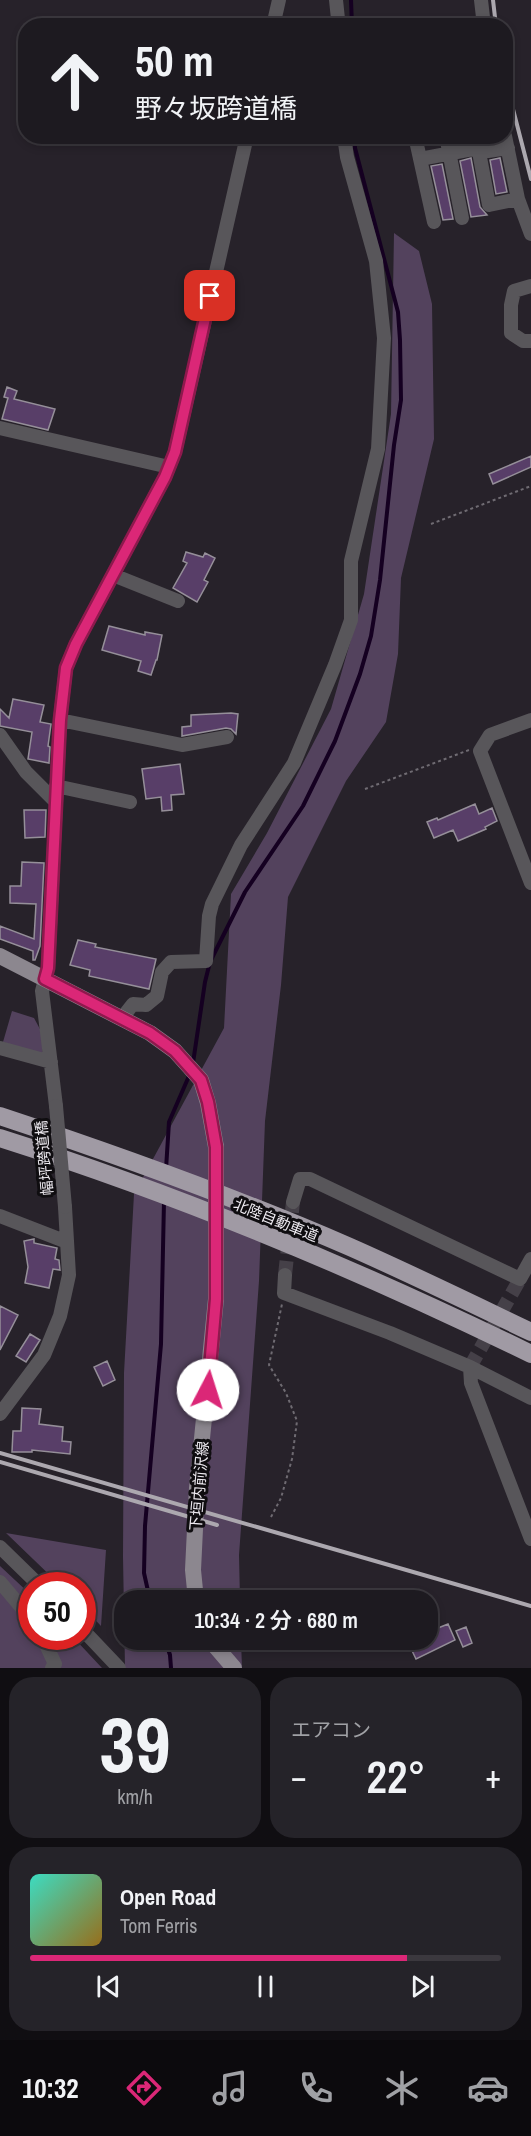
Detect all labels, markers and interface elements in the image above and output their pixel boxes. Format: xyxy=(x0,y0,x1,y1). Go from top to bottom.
text: 50 m xyxy=(135,33,214,89)
icon: ahead xyxy=(36,42,114,120)
text: 野々坂跨道橋 xyxy=(135,90,297,126)
pin xyxy=(184,270,235,321)
icon: arrive xyxy=(193,279,226,312)
street label: 幅坪跨道橋 xyxy=(30,1120,58,1196)
street label: 北陸自動車道 xyxy=(230,1193,322,1247)
position arrow xyxy=(176,1358,240,1422)
street label: 下垣内前沢線 xyxy=(185,1440,213,1532)
speed limit sign: 50 xyxy=(18,1572,96,1650)
text: 10:34 · 2 分 · 680 m xyxy=(194,1605,358,1635)
text: 39 xyxy=(99,1691,171,1796)
text: エアコン xyxy=(291,1716,371,1743)
text: 22° xyxy=(366,1746,426,1807)
text: − xyxy=(291,1754,307,1798)
text: + xyxy=(485,1754,501,1798)
text: km/h xyxy=(117,1783,153,1810)
text: Open Road xyxy=(120,1882,216,1912)
text: Tom Ferris xyxy=(120,1912,198,1939)
icon: previous xyxy=(92,1970,125,2003)
icon: pause xyxy=(249,1970,282,2003)
icon: next xyxy=(406,1970,439,2003)
icon: directions xyxy=(123,2067,165,2109)
icon: music xyxy=(209,2067,251,2109)
icon: phone xyxy=(295,2067,337,2109)
icon: climate xyxy=(381,2067,423,2109)
icon: car xyxy=(467,2067,509,2109)
text: 10:32 xyxy=(22,2070,79,2106)

